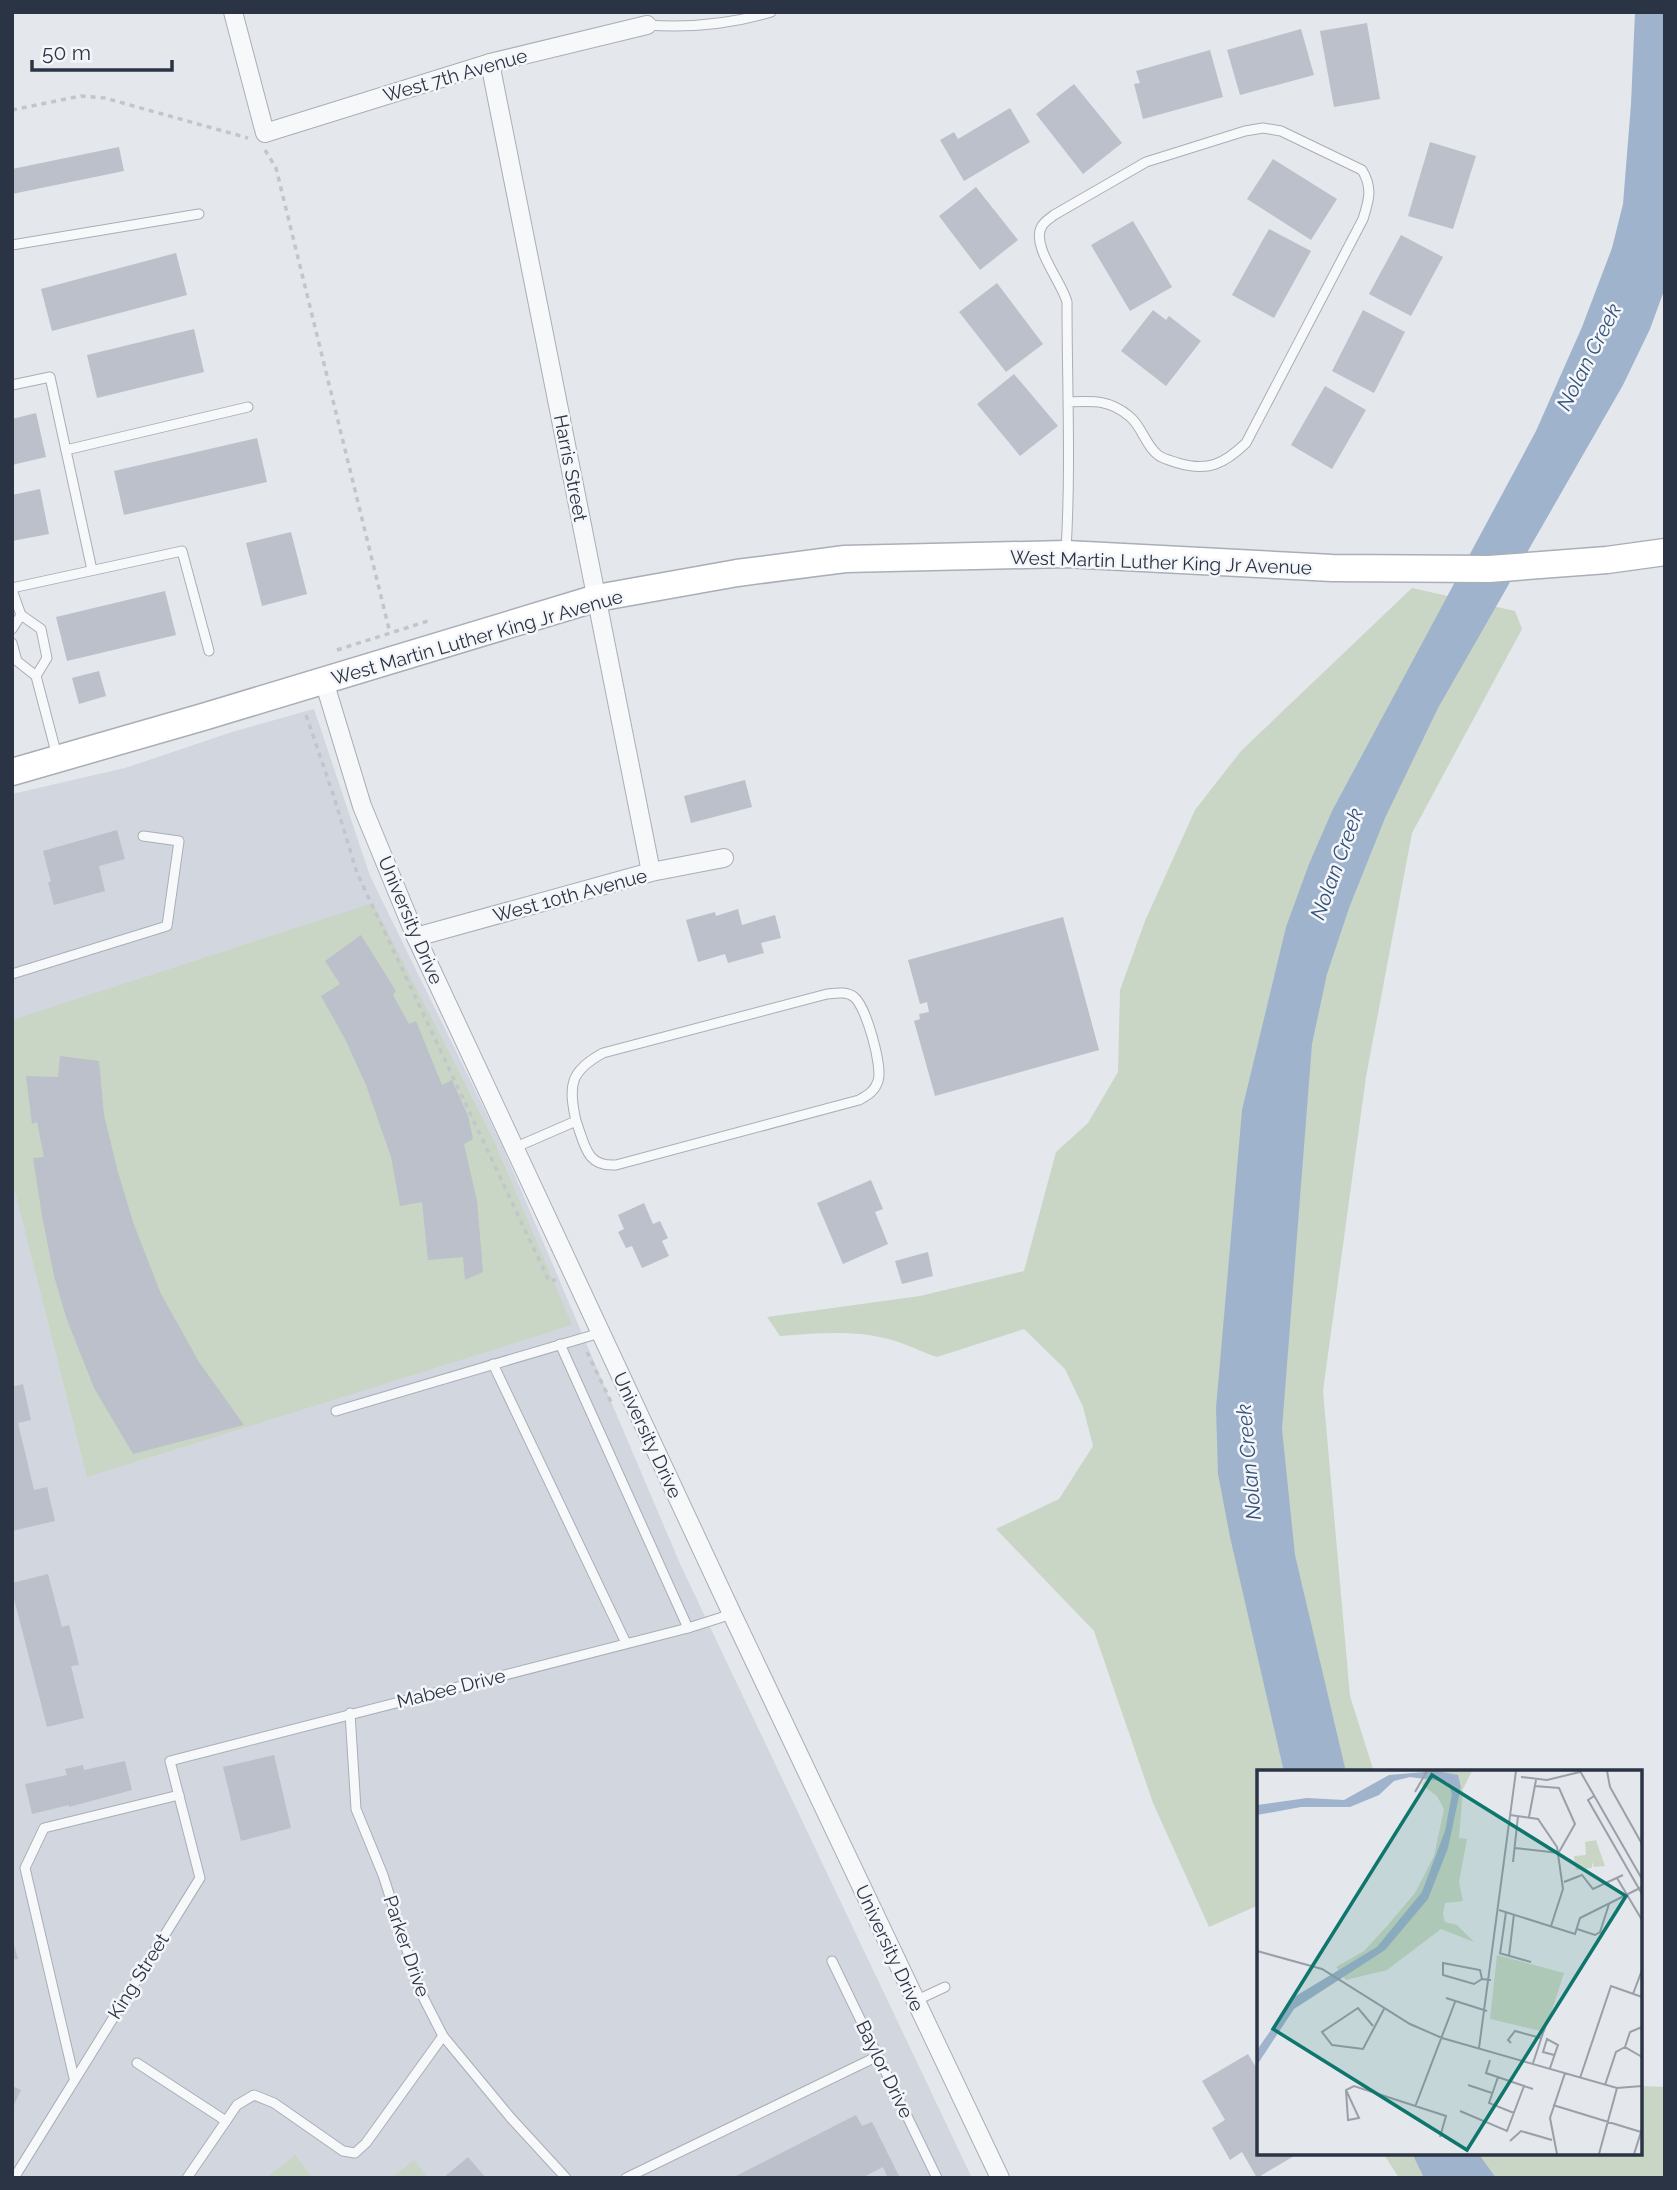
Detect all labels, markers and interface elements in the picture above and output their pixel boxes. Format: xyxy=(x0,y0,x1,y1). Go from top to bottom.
scale bar xyxy=(32,28,172,72)
text: 50 m xyxy=(42,40,91,65)
street label: West 7th Avenue xyxy=(381,44,529,106)
water label: Nolan Creek xyxy=(1551,299,1626,414)
street label: Harris Street xyxy=(550,413,592,524)
street label: West Martin Luther King Jr Avenue xyxy=(1010,546,1312,578)
street label: West Martin Luther King Jr Avenue xyxy=(329,585,625,689)
water label: Nolan Creek xyxy=(1305,805,1368,923)
street label: University Drive xyxy=(374,853,448,987)
street label: West 10th Avenue xyxy=(491,864,649,926)
street label: University Drive xyxy=(609,1368,687,1502)
water label: Nolan Creek xyxy=(1231,1403,1266,1521)
street label: Mabee Drive xyxy=(394,1664,508,1712)
inset map xyxy=(1257,1770,1642,2155)
street label: University Drive xyxy=(851,1881,929,2015)
street label: Parker Drive xyxy=(379,1892,435,2000)
street label: King Street xyxy=(103,1929,173,2023)
street label: Baylor Drive xyxy=(852,2017,918,2121)

